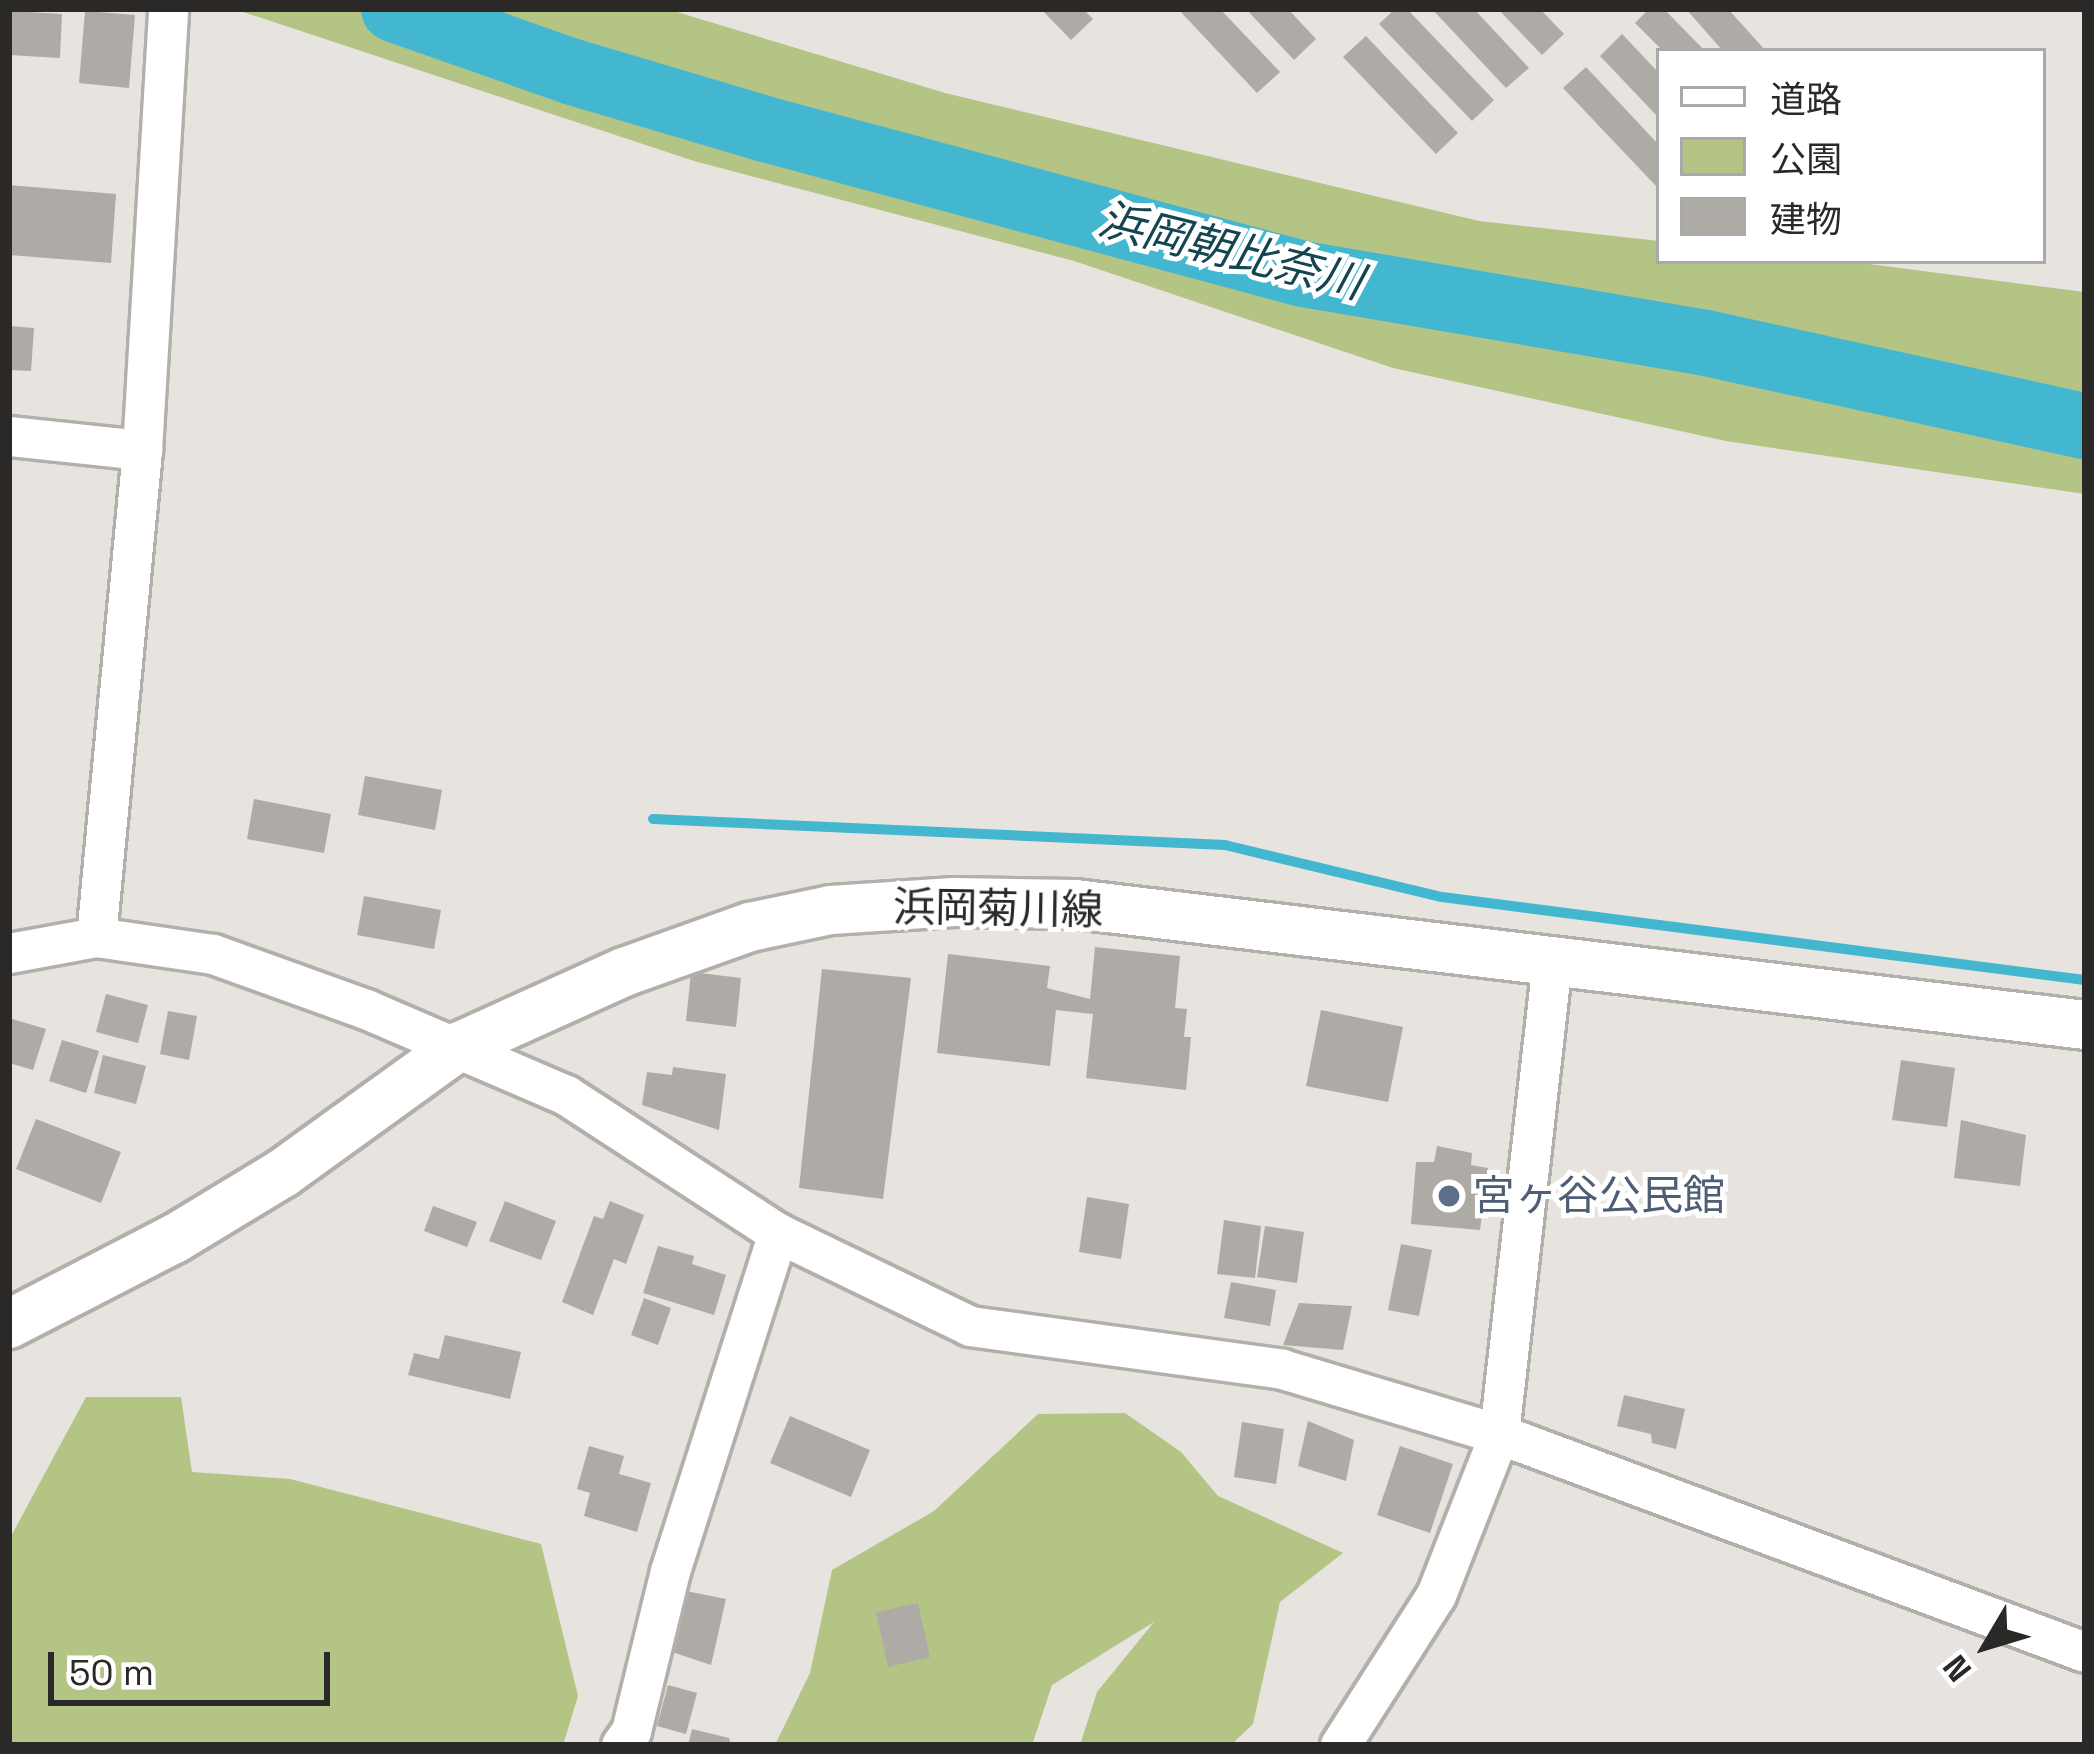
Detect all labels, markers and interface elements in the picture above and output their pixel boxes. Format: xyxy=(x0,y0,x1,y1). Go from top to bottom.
legend xyxy=(1656,48,2046,264)
text: 道路 xyxy=(1770,77,1842,123)
text: 公園 xyxy=(1770,137,1842,183)
water label: 浜岡朝比奈川 xyxy=(1093,192,1369,310)
text: 建物 xyxy=(1770,197,1842,243)
street label: 浜岡菊川線 xyxy=(893,882,1103,936)
place label: 宮ヶ谷公民館 xyxy=(1473,1171,1725,1221)
marker: 宮ヶ谷公民館 xyxy=(1436,1183,1462,1209)
north arrow xyxy=(1926,1586,2046,1706)
scale bar xyxy=(54,1628,336,1702)
text: N xyxy=(1934,1647,1981,1690)
text: 50 m xyxy=(69,1650,154,1696)

